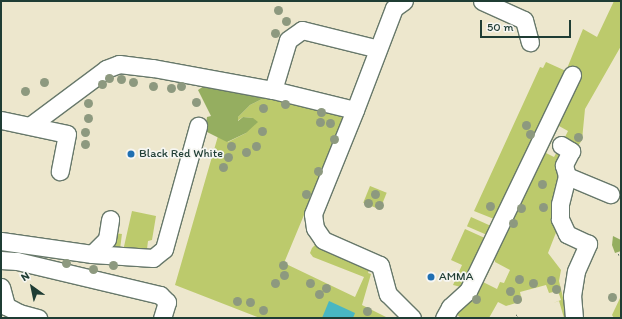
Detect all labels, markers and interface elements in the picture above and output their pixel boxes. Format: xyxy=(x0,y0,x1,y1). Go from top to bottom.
scale bar xyxy=(482,12,573,38)
text: 50 m xyxy=(487,20,513,34)
place label: Black Red White xyxy=(139,147,223,161)
marker: Black Red White xyxy=(126,149,136,159)
north arrow xyxy=(12,267,52,307)
text: N xyxy=(19,269,32,284)
place label: AMMA xyxy=(439,270,473,284)
marker: AMMA xyxy=(426,272,436,282)

